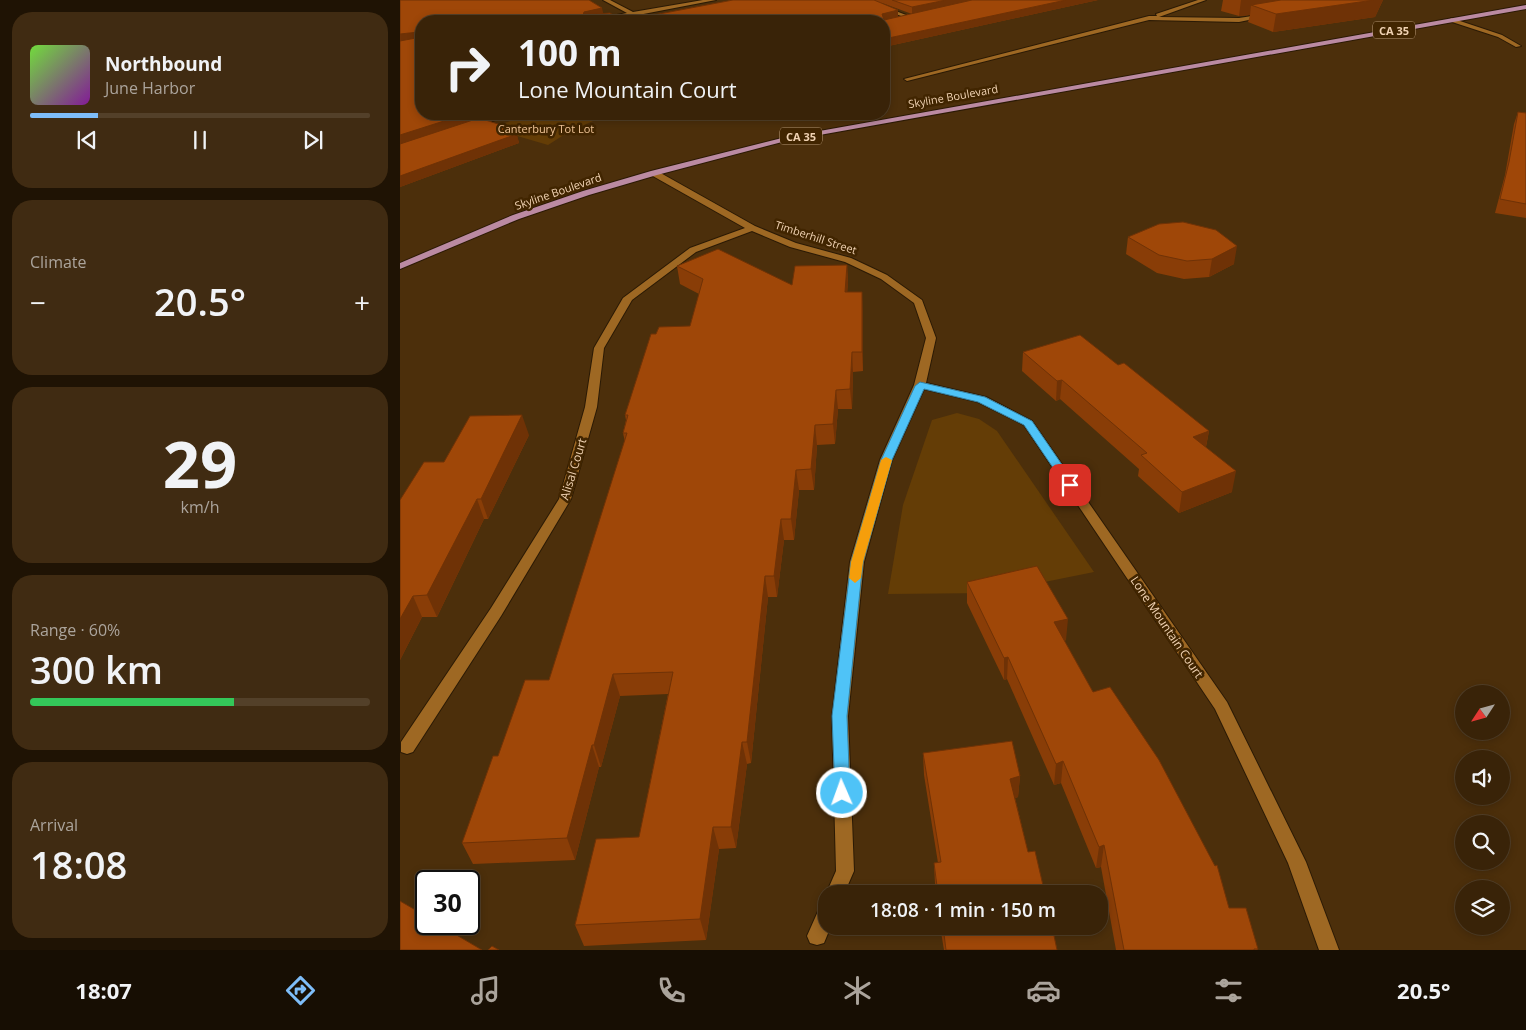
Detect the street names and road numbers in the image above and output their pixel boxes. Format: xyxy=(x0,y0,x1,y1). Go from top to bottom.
road number: CA 35 xyxy=(1373,22,1415,38)
street label: Skyline Boulevard xyxy=(907,81,999,111)
road number: CA 35 xyxy=(780,128,822,144)
street label: Skyline Boulevard xyxy=(513,169,603,213)
street label: Timberhill Street xyxy=(773,217,859,257)
street label: Alisal Court xyxy=(556,436,590,502)
street label: Lone Mountain Court xyxy=(1127,573,1207,681)

